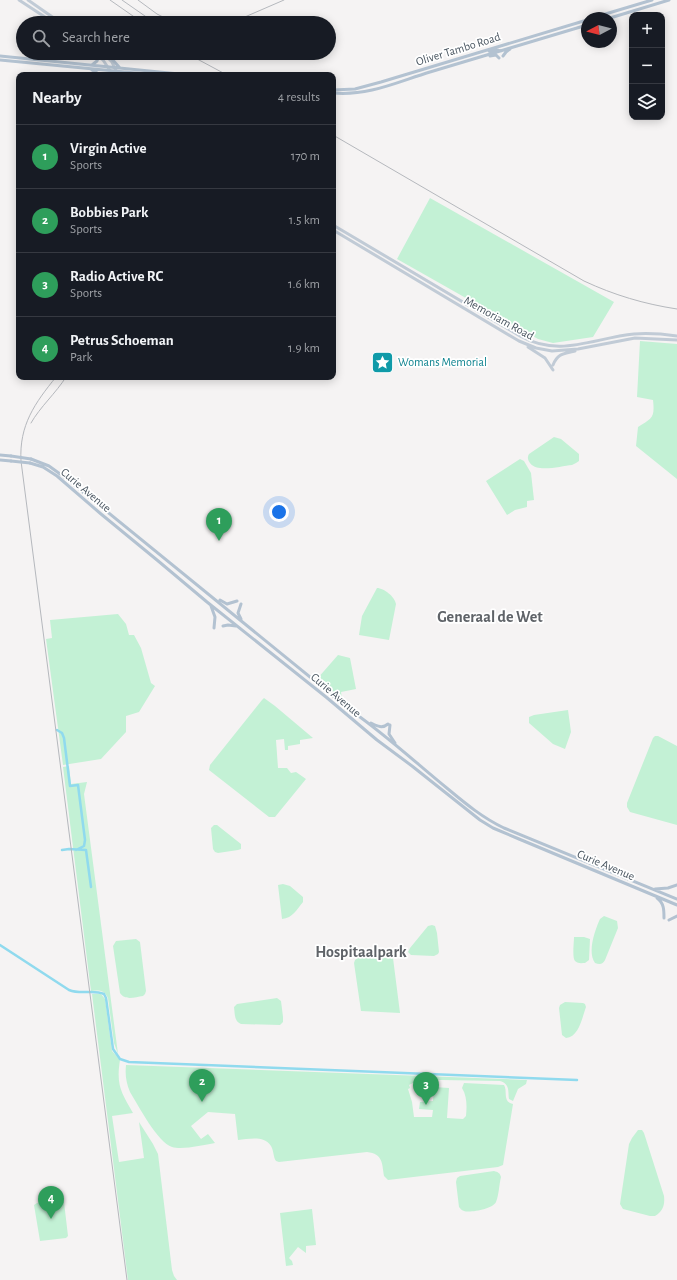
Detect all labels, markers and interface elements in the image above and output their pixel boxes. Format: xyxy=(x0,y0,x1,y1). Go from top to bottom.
north arrow xyxy=(581,12,617,48)
map controls xyxy=(629,12,665,120)
button: + xyxy=(629,12,665,48)
search box xyxy=(16,16,336,60)
icon: search xyxy=(30,27,52,49)
text: Search here xyxy=(62,30,130,45)
street label: Oliver Tambo Road xyxy=(414,30,502,68)
button: − xyxy=(629,48,665,84)
button: layers xyxy=(629,84,665,120)
text: Nearby xyxy=(32,89,82,106)
text: 4 results xyxy=(278,91,320,104)
text: Virgin Active xyxy=(70,141,147,156)
text: 1 xyxy=(43,150,47,163)
text: 170 m xyxy=(291,150,320,163)
text: Sports xyxy=(70,159,102,172)
text: Bobbies Park xyxy=(70,205,148,220)
text: 2 xyxy=(42,214,48,227)
text: 1.5 km xyxy=(289,214,320,227)
text: Sports xyxy=(70,223,102,236)
text: Radio Active RC xyxy=(70,269,163,284)
text: 3 xyxy=(42,278,48,291)
text: 1.6 km xyxy=(288,278,320,291)
text: Sports xyxy=(70,287,102,300)
street label: Memoriam Road xyxy=(462,294,536,342)
text: Petrus Schoeman xyxy=(70,333,174,348)
text: 4 xyxy=(42,342,48,355)
text: 1.9 km xyxy=(288,342,320,355)
place icon: Womans Memorial xyxy=(370,349,396,375)
text: Park xyxy=(70,351,92,364)
place label: Womans Memorial xyxy=(398,356,487,368)
street label: Curie Avenue xyxy=(59,466,113,514)
your location xyxy=(269,502,289,522)
pin: 1 xyxy=(206,508,232,541)
district label: Generaal de Wet xyxy=(437,609,543,625)
street label: Curie Avenue xyxy=(309,671,363,719)
street label: Curie Avenue xyxy=(575,847,637,883)
district label: Hospitaalpark xyxy=(315,944,407,960)
pin: 2 xyxy=(189,1069,215,1102)
pin: 3 xyxy=(413,1072,439,1105)
pin: 4 xyxy=(38,1186,64,1219)

